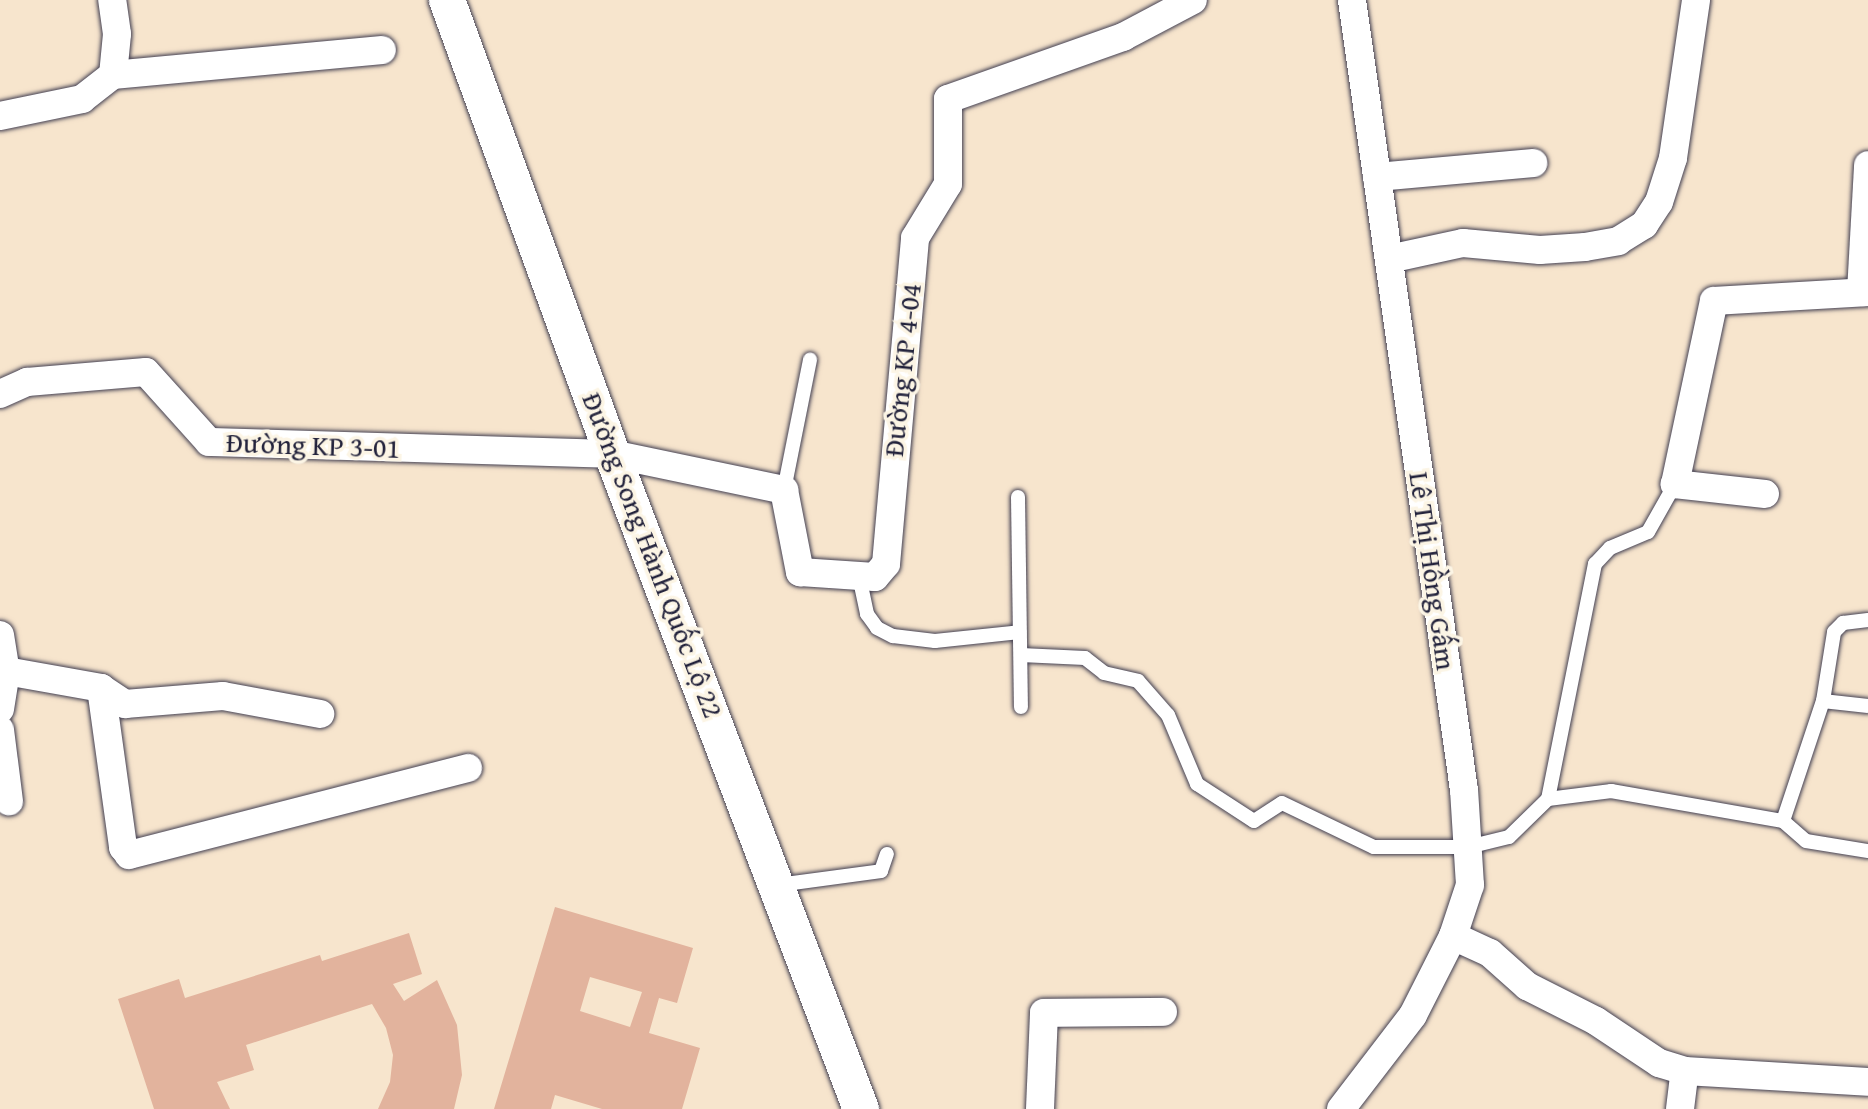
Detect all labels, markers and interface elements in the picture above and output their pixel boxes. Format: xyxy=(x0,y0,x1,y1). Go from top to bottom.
street label: Đường KP 4-04 xyxy=(876,282,928,458)
street label: Đường Song Hành Quốc Lộ 22 xyxy=(575,388,731,722)
street label: Đường KP 3-01 xyxy=(225,425,401,465)
street label: Lê Thị Hồng Gấm xyxy=(1402,470,1464,672)

